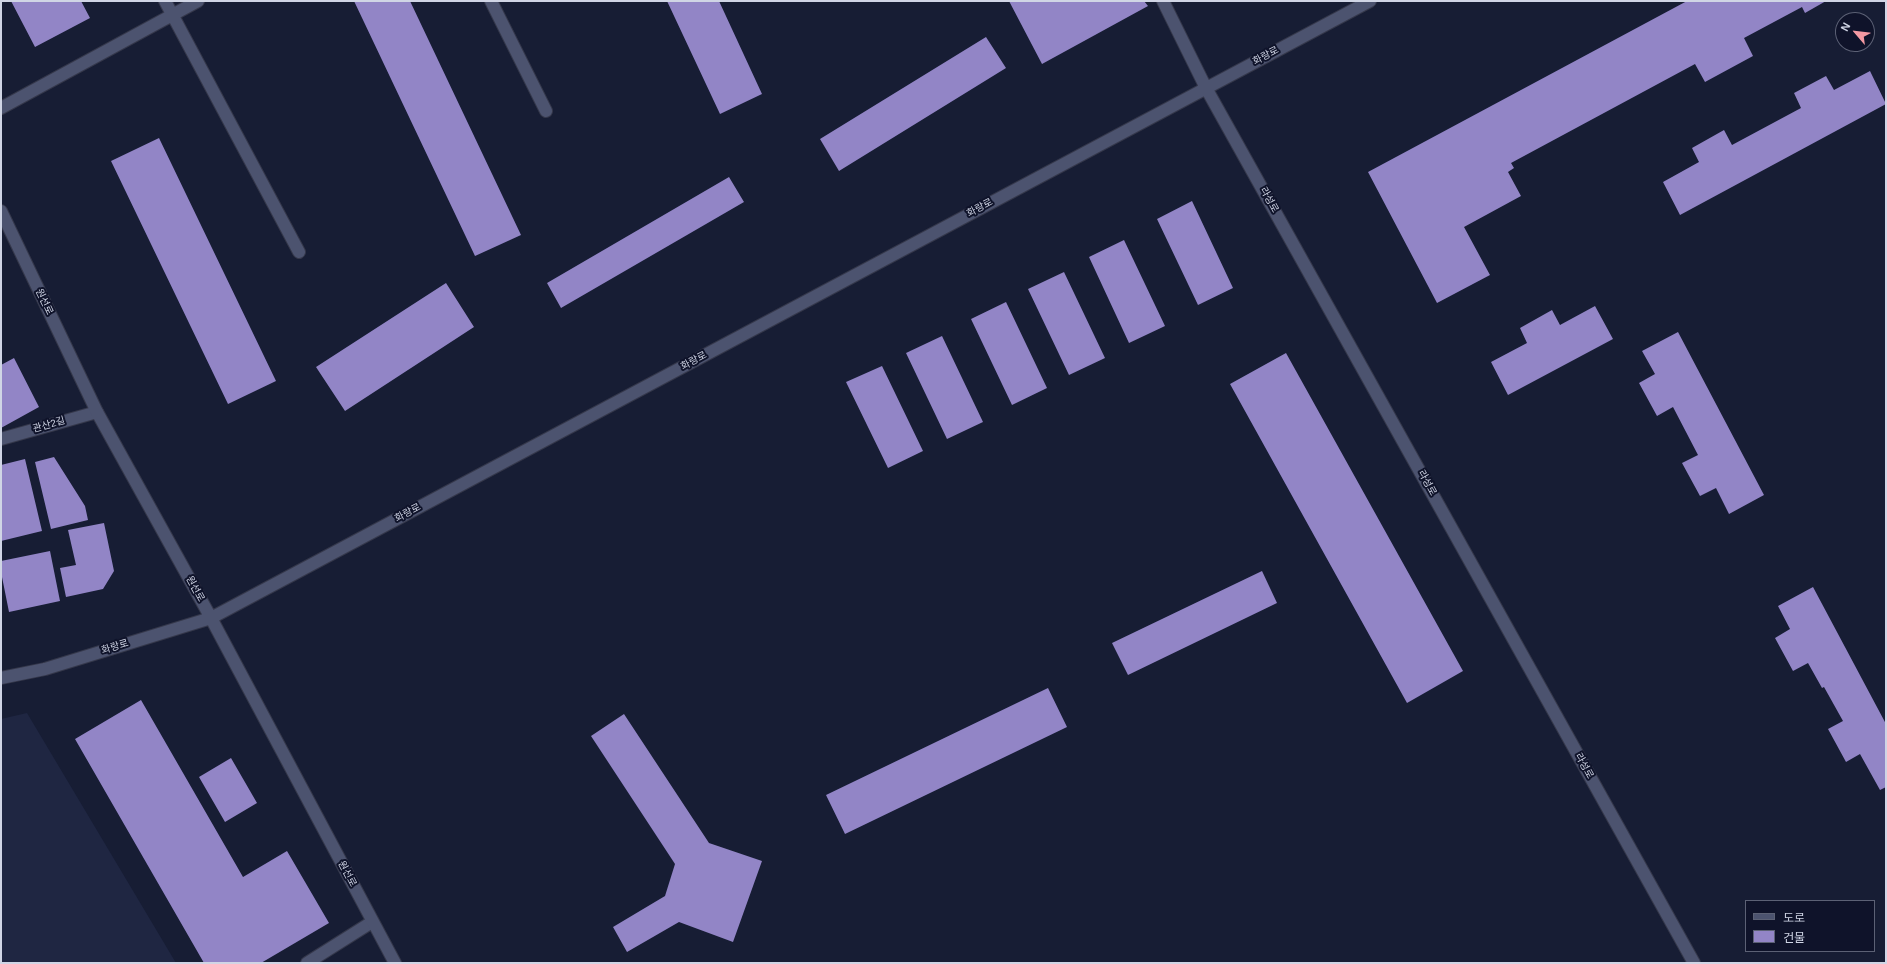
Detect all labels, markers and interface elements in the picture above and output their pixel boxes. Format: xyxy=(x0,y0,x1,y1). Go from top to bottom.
north arrow xyxy=(1835,12,1875,52)
text: N xyxy=(1838,21,1852,33)
street label: 화랑로 xyxy=(1251,44,1281,68)
street label: 라성로 xyxy=(1257,185,1281,215)
street label: 화랑로 xyxy=(965,196,995,220)
street label: 원선로 xyxy=(33,287,55,317)
street label: 화랑로 xyxy=(679,349,709,373)
street label: 관산2길 xyxy=(31,415,67,435)
street label: 라성로 xyxy=(1415,468,1439,498)
street label: 화랑로 xyxy=(393,501,423,525)
street label: 원선로 xyxy=(183,574,207,604)
street label: 화랑로 xyxy=(100,637,130,657)
street label: 라성로 xyxy=(1572,751,1596,781)
street label: 원선로 xyxy=(335,859,359,889)
legend xyxy=(1745,900,1875,952)
text: 도로 xyxy=(1783,911,1805,925)
text: 건물 xyxy=(1783,931,1805,945)

